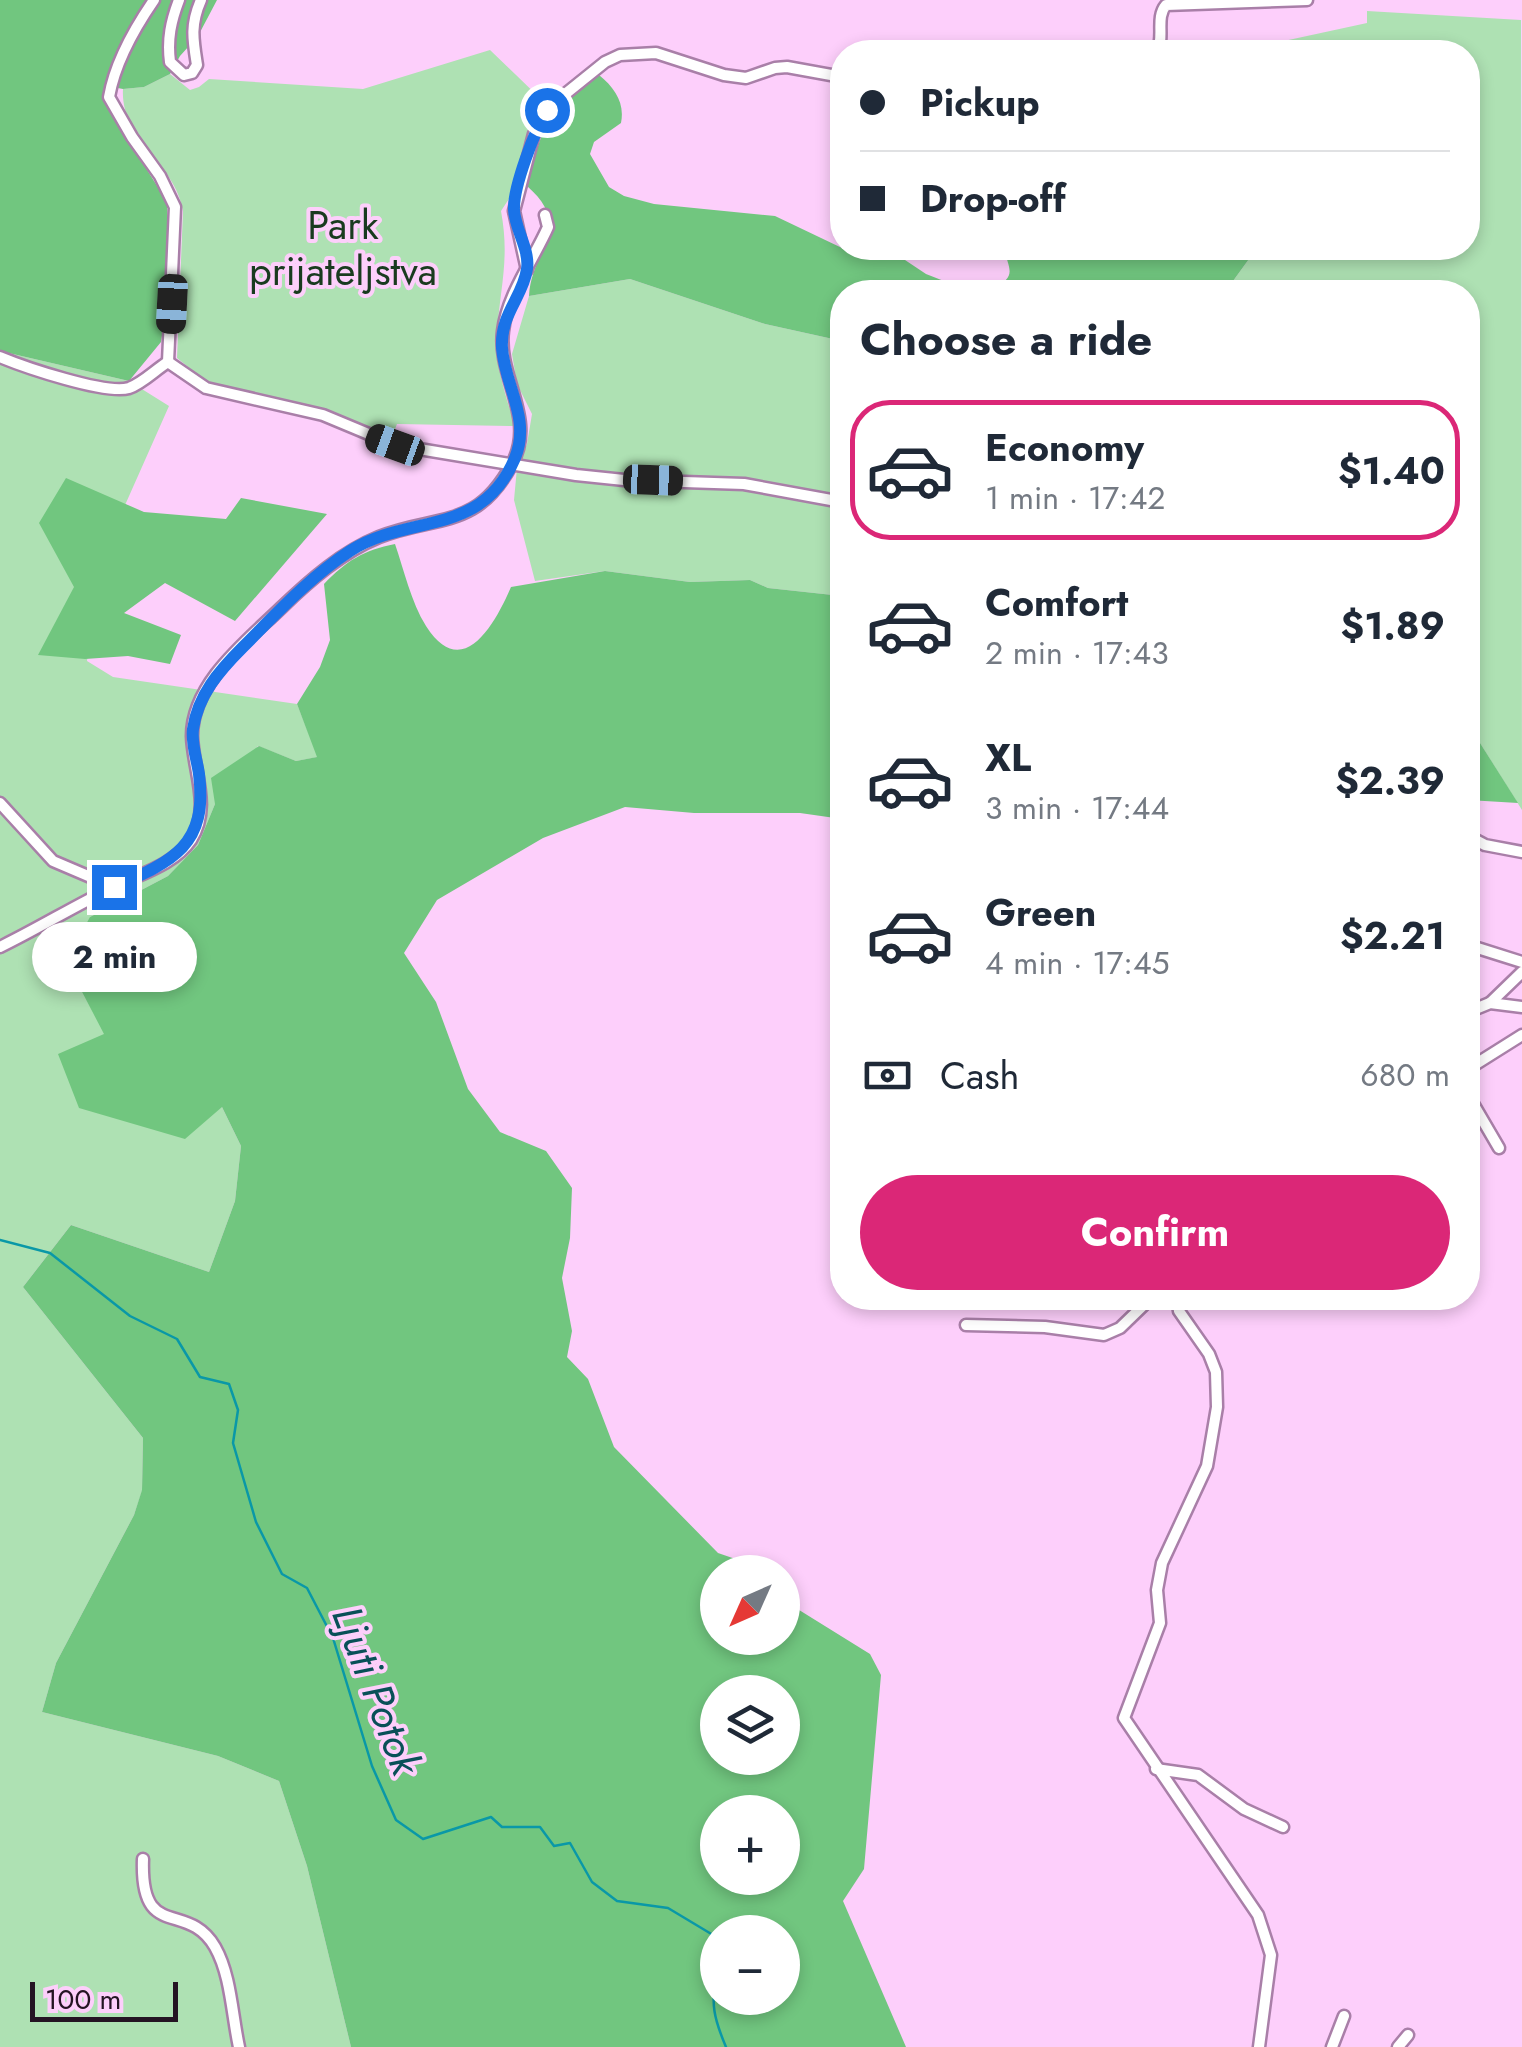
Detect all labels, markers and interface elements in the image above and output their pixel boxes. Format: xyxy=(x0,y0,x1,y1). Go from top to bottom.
text: Pickup xyxy=(920,75,1040,130)
route start xyxy=(525,88,570,133)
text: Drop-off xyxy=(920,171,1066,226)
park label: Park prijateljstva xyxy=(249,196,437,300)
car xyxy=(155,273,189,335)
text: Choose a ride xyxy=(860,307,1152,372)
text: Economy xyxy=(985,420,1144,475)
car xyxy=(362,421,428,469)
icon: car xyxy=(865,425,955,515)
text: $1.40 xyxy=(1338,443,1445,498)
car xyxy=(622,464,684,496)
text: 1 min · 17:42 xyxy=(985,475,1166,521)
text: Comfort xyxy=(985,575,1128,630)
icon: car xyxy=(865,580,955,670)
text: $1.89 xyxy=(1341,598,1445,653)
text: 2 min · 17:43 xyxy=(985,630,1169,676)
text: XL xyxy=(985,730,1031,785)
icon: car xyxy=(865,735,955,825)
text: $2.39 xyxy=(1335,753,1445,808)
text: 3 min · 17:44 xyxy=(985,785,1169,831)
route end xyxy=(92,865,137,910)
text: Green xyxy=(985,885,1096,940)
icon: car xyxy=(865,890,955,980)
text: $2.21 xyxy=(1340,908,1445,963)
callout: 2 min xyxy=(32,922,196,992)
text: 2 min xyxy=(72,934,157,980)
text: 4 min · 17:45 xyxy=(985,940,1170,986)
icon: cash xyxy=(860,1048,915,1103)
text: Cash xyxy=(940,1048,1020,1103)
text: 680 m xyxy=(1360,1052,1450,1098)
button: Confirm xyxy=(860,1175,1450,1290)
north arrow xyxy=(700,1555,800,1655)
map controls xyxy=(700,1555,800,2015)
water label: Ljuti Potok xyxy=(316,1597,437,1785)
button: layers xyxy=(700,1675,800,1775)
button: + xyxy=(700,1795,800,1895)
button: − xyxy=(700,1915,800,2015)
scale bar xyxy=(30,1977,178,2022)
text: 100 m xyxy=(45,1979,121,2020)

